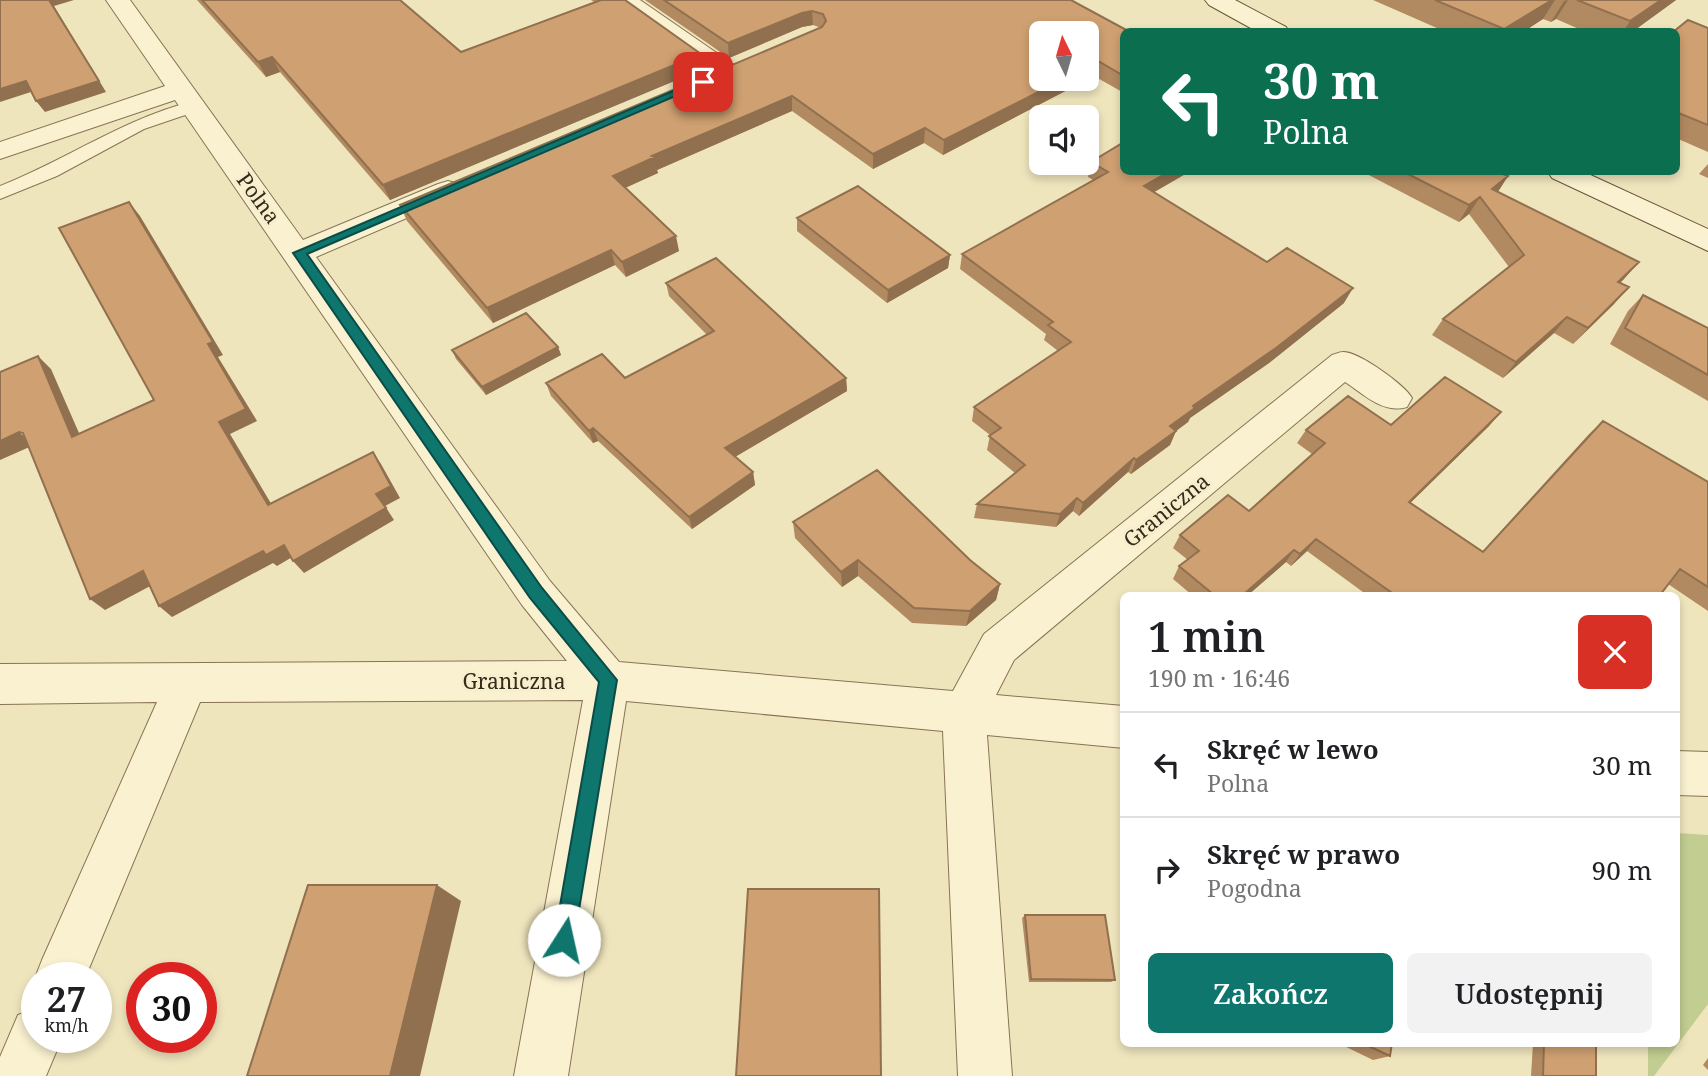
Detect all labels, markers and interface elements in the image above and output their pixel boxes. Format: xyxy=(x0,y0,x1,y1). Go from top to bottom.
north arrow xyxy=(1029,21,1099,91)
map controls xyxy=(1029,21,1099,175)
text: 30 m xyxy=(1263,47,1379,113)
pin xyxy=(673,52,733,112)
icon: left xyxy=(1148,56,1239,147)
icon: arrive xyxy=(684,63,722,101)
button: sound xyxy=(1029,105,1099,175)
text: Polna xyxy=(1263,110,1349,153)
street label: Polna xyxy=(231,167,287,229)
street label: Graniczna xyxy=(1117,467,1215,553)
text: 1 min xyxy=(1148,607,1265,664)
button: close xyxy=(1578,615,1652,689)
text: 190 m · 16:46 xyxy=(1148,662,1290,694)
street label: Graniczna xyxy=(463,667,565,695)
text: Skręć w lewo xyxy=(1207,731,1379,767)
icon: left xyxy=(1148,746,1186,784)
text: 30 m xyxy=(1592,747,1652,783)
text: Polna xyxy=(1207,767,1269,799)
text: Skręć w prawo xyxy=(1207,836,1400,872)
icon: right xyxy=(1148,851,1186,889)
text: 90 m xyxy=(1592,852,1652,888)
text: Pogodna xyxy=(1207,872,1302,904)
position arrow xyxy=(527,903,601,977)
button: Zakończ xyxy=(1148,953,1393,1033)
button: Udostępnij xyxy=(1407,953,1652,1033)
speed limit sign: 30 xyxy=(126,962,217,1053)
text: 27 xyxy=(47,975,86,1022)
text: km/h xyxy=(44,1013,89,1037)

